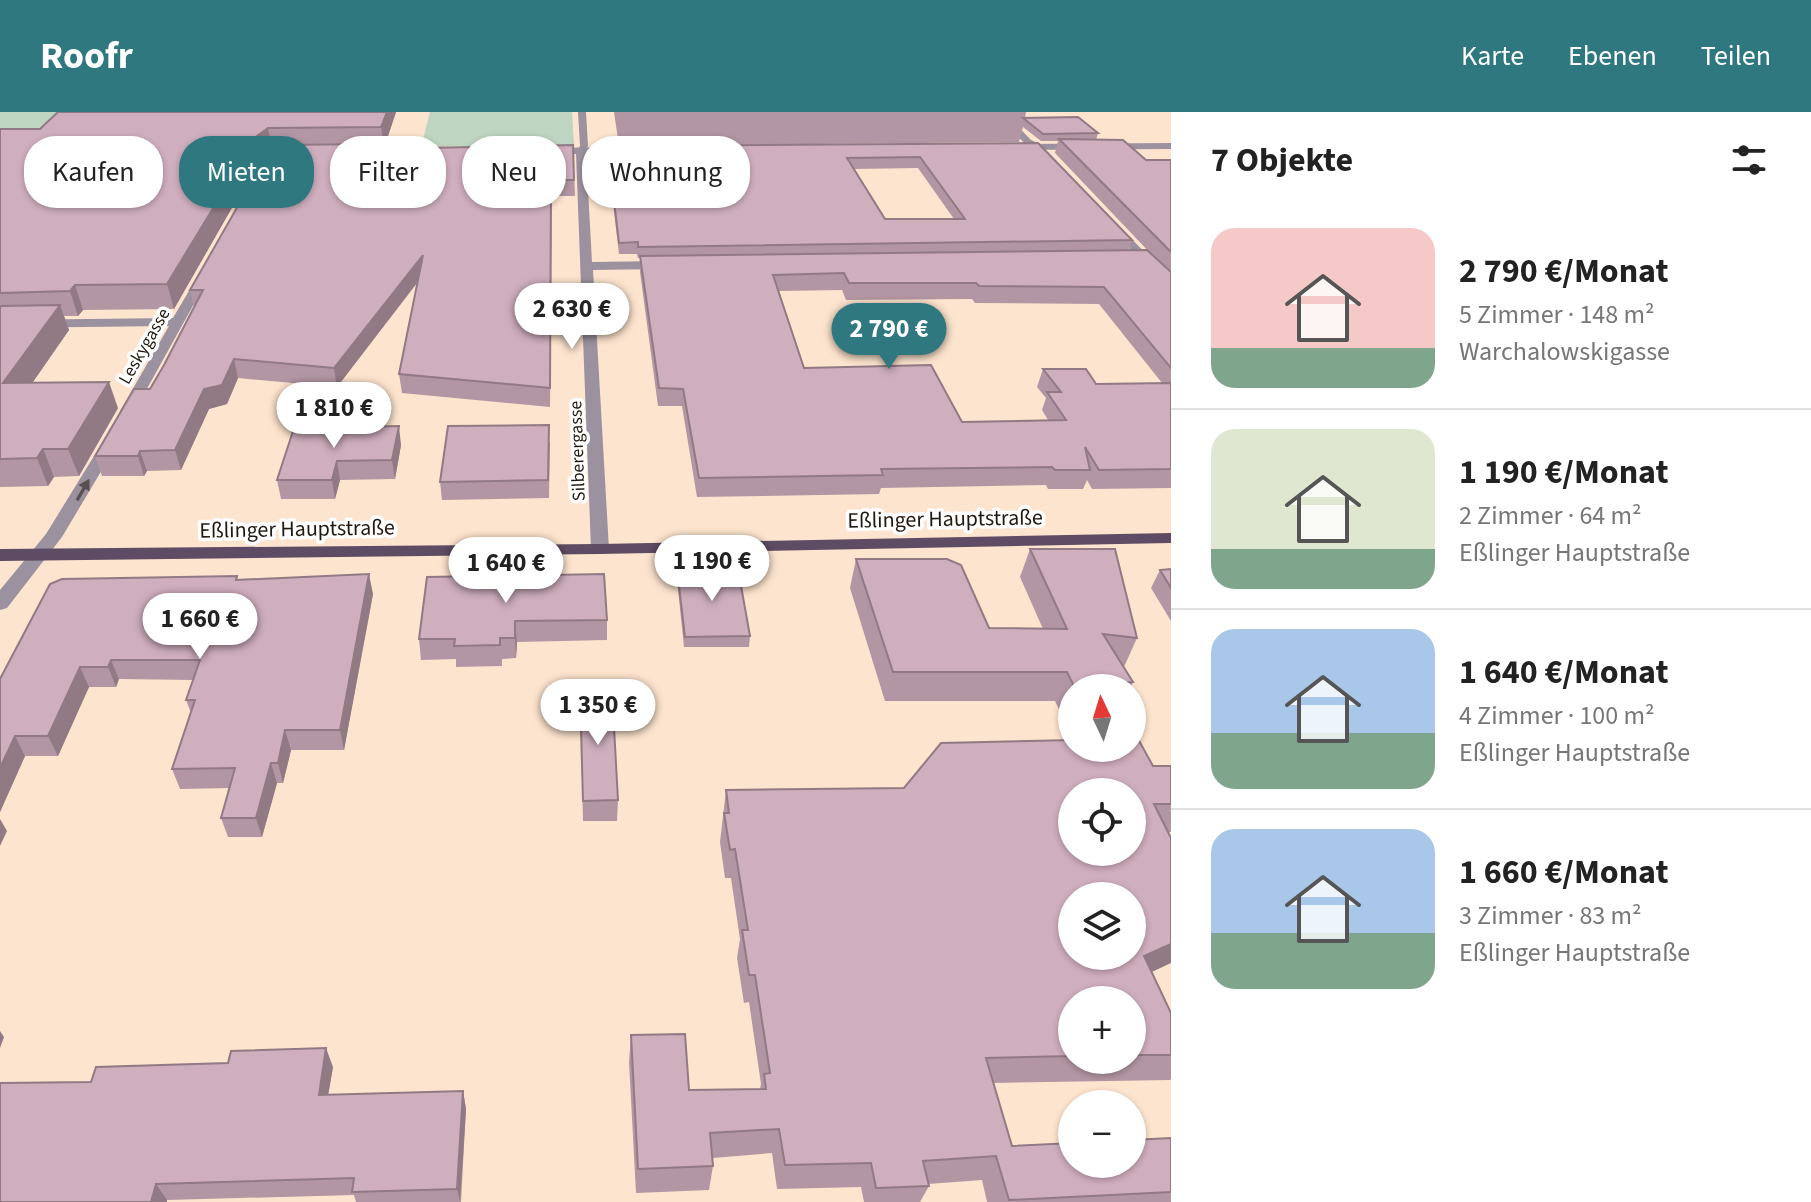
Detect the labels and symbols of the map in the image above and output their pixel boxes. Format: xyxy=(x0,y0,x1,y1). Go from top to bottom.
pin: 2 630 € xyxy=(498,283,646,351)
street label: Leskygasse xyxy=(113,303,176,389)
pin: 2 790 € xyxy=(815,303,963,371)
pin: 1 810 € xyxy=(260,382,408,450)
street label: Silberergasse xyxy=(563,400,592,502)
one-way arrow xyxy=(76,479,90,501)
street label: Eßlinger Hauptstraße xyxy=(847,501,1043,537)
street label: Eßlinger Hauptstraße xyxy=(199,511,395,547)
pin: 1 190 € xyxy=(638,535,786,603)
pin: 1 640 € xyxy=(432,537,580,605)
pin: 1 660 € xyxy=(126,593,274,661)
north arrow xyxy=(1058,674,1146,762)
pin: 1 350 € xyxy=(524,679,672,747)

